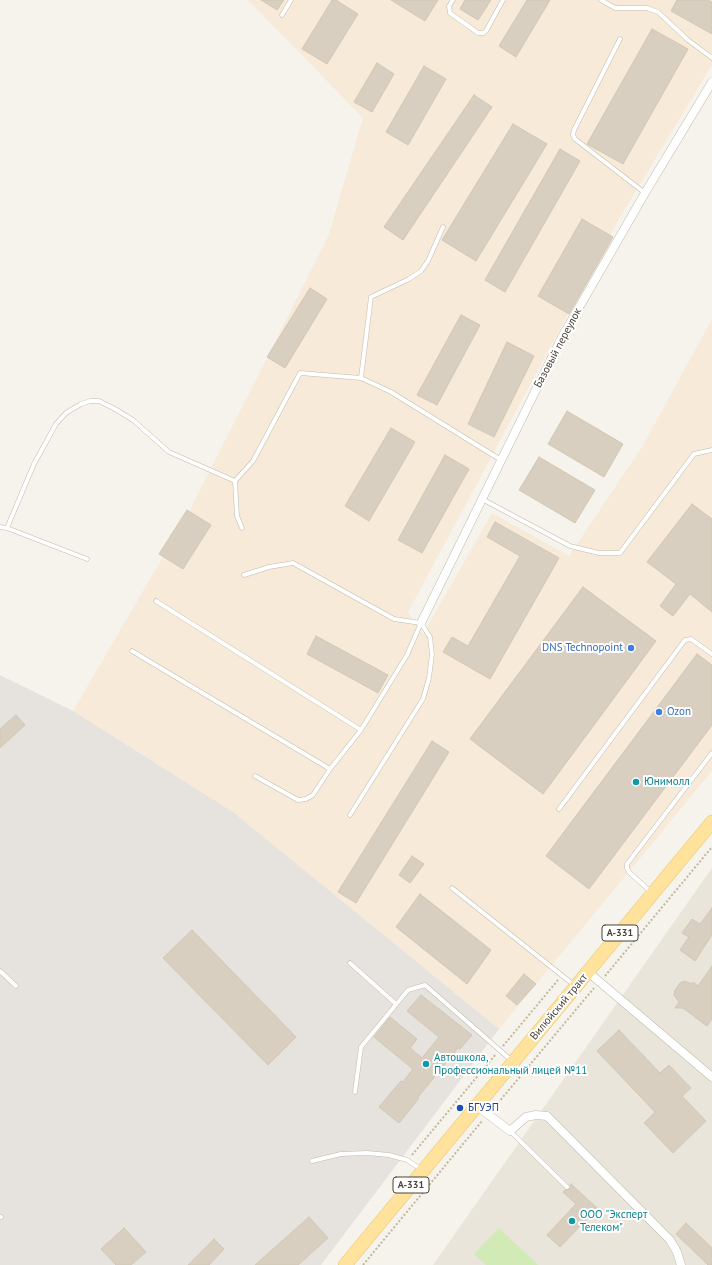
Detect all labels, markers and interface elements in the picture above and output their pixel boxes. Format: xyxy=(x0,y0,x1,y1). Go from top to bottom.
street label: Базовый переулок xyxy=(531,306,585,390)
place label: DNS Technopoint xyxy=(542,641,623,655)
marker: DNS Technopoint xyxy=(626,643,636,653)
place label: Ozon xyxy=(667,705,691,719)
marker: Ozon xyxy=(654,707,664,717)
place label: Юнимолл xyxy=(644,775,690,789)
marker: Юнимолл xyxy=(631,777,641,787)
road number: А-331 xyxy=(602,925,638,941)
street label: Вилюйский тракт xyxy=(527,971,591,1043)
place label: Автошкола, Профессиональный лицей №11 xyxy=(434,1051,587,1077)
marker: Автошкола, Профессиональный лицей №11 xyxy=(421,1059,431,1069)
place label: БГУЭП xyxy=(468,1101,499,1115)
marker: БГУЭП xyxy=(455,1103,465,1113)
road number: А-331 xyxy=(393,1177,429,1193)
place label: ООО "Эксперт Телеком" xyxy=(580,1208,647,1234)
marker: ООО "Эксперт Телеком" xyxy=(567,1216,577,1226)

